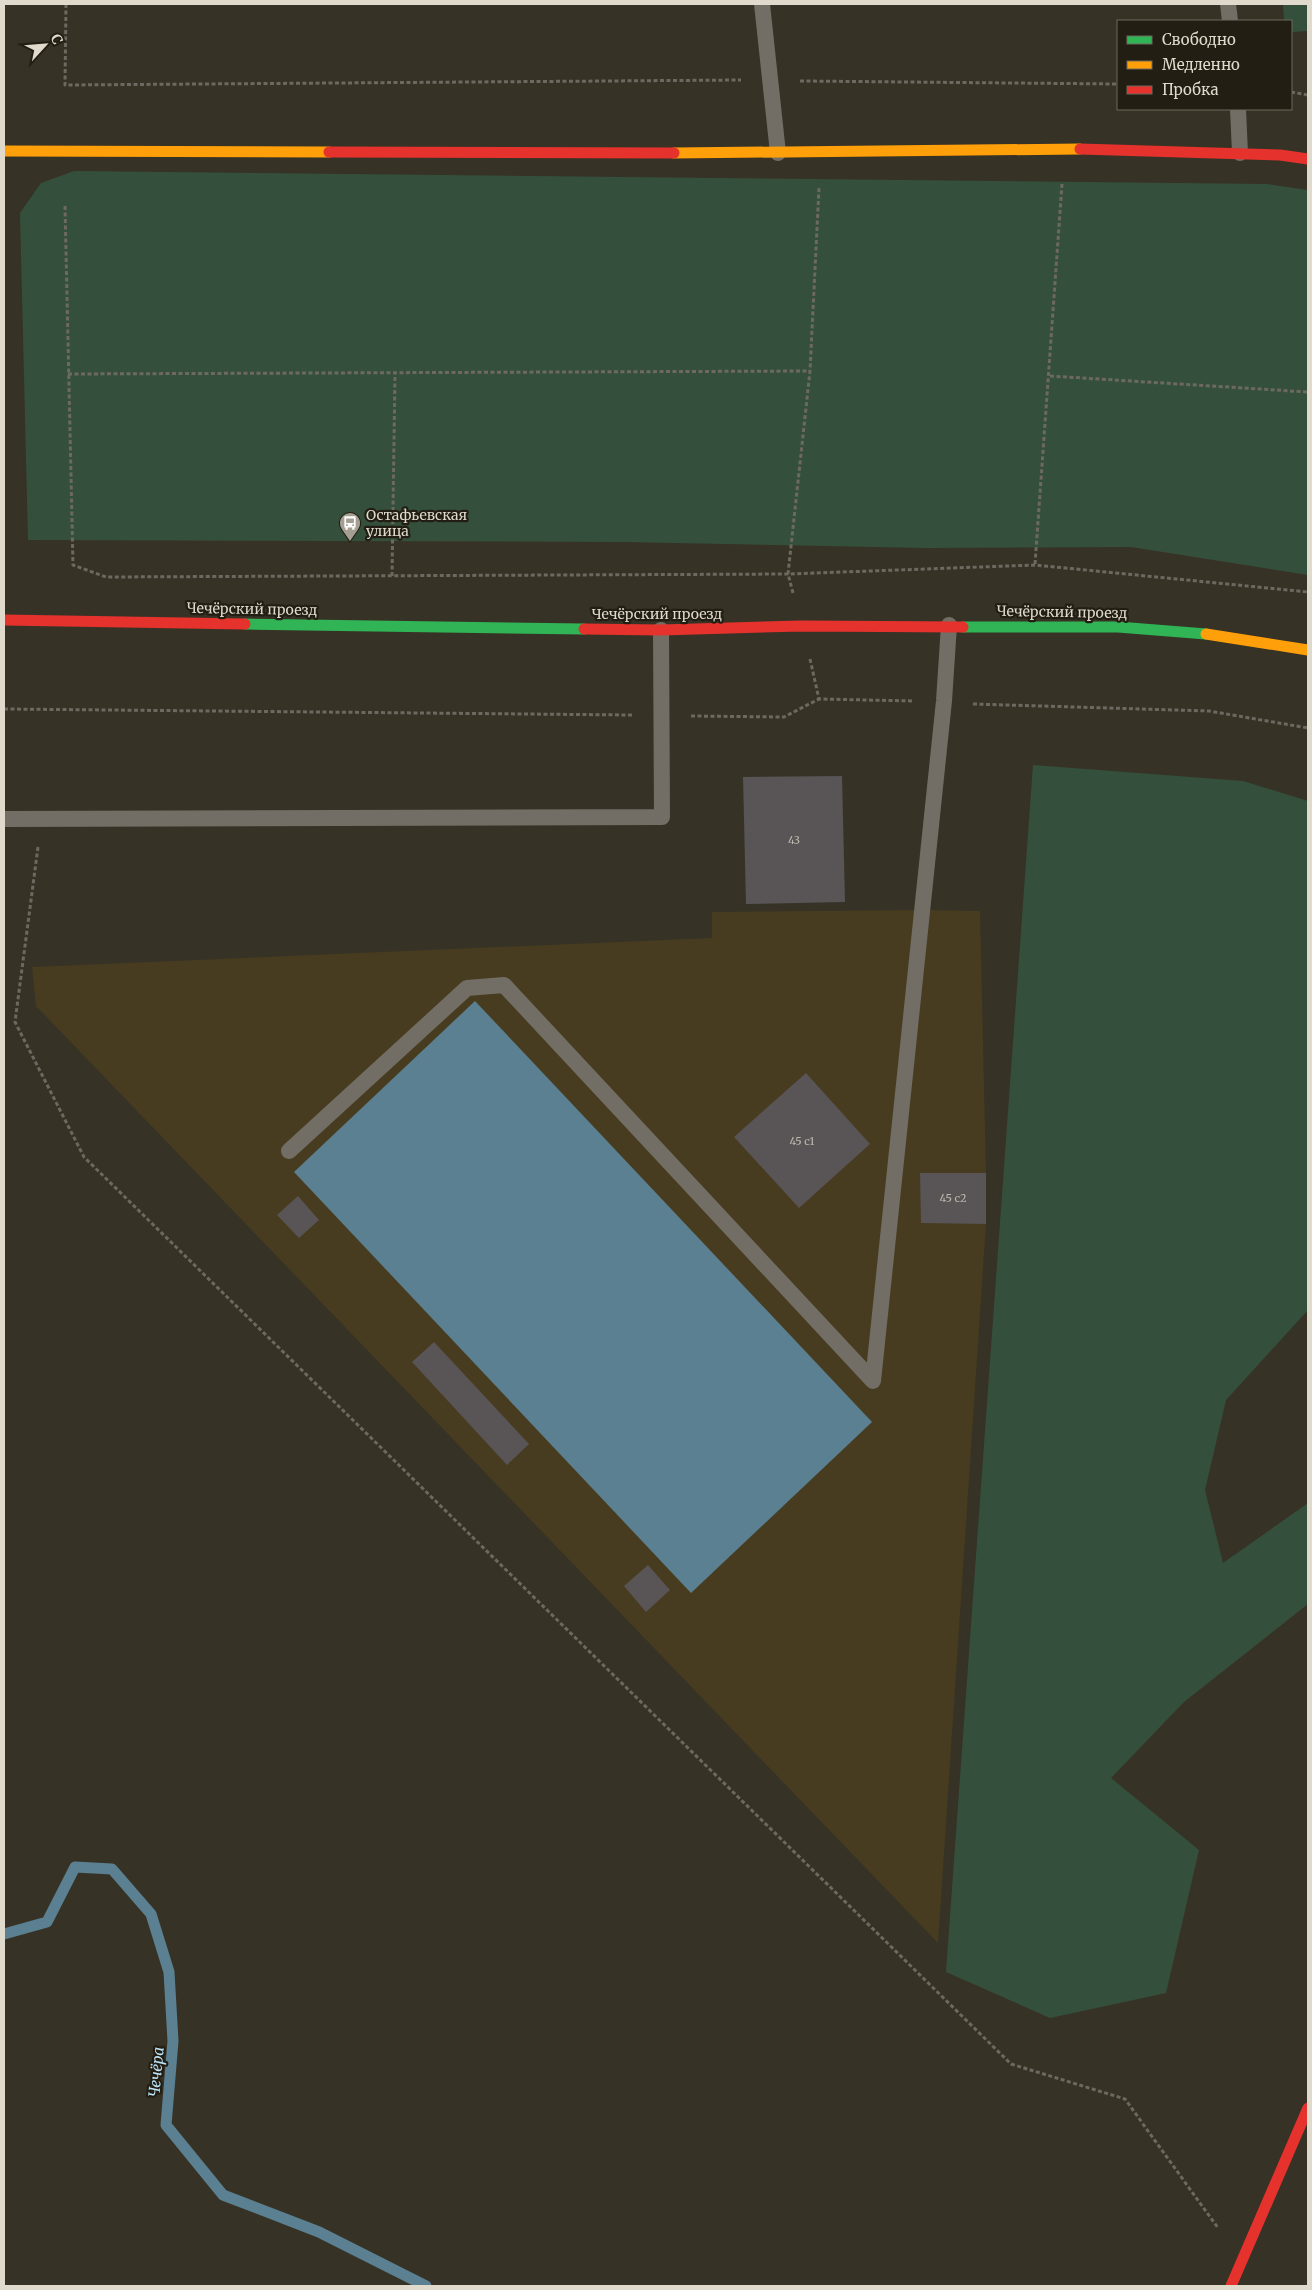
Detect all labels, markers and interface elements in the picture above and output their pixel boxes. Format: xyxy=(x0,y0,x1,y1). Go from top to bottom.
north arrow xyxy=(20,20,70,70)
legend xyxy=(1117,20,1292,110)
text: Свободно xyxy=(1162,30,1236,49)
text: С xyxy=(47,31,67,47)
text: Медленно xyxy=(1162,55,1240,74)
text: Пробка xyxy=(1162,80,1219,99)
place label: Остафьевская улица xyxy=(366,506,467,540)
bus stop icon: Остафьевская улица xyxy=(338,511,362,542)
street label: Чечёрский проезд xyxy=(187,599,318,619)
street label: Чечёрский проезд xyxy=(997,602,1128,622)
street label: Чечёрский проезд xyxy=(592,605,722,623)
house number: 43 xyxy=(788,833,800,847)
house number: 45 с1 xyxy=(789,1134,815,1148)
house number: 45 с2 xyxy=(940,1191,966,1205)
water label: Чечёра xyxy=(144,2046,168,2098)

